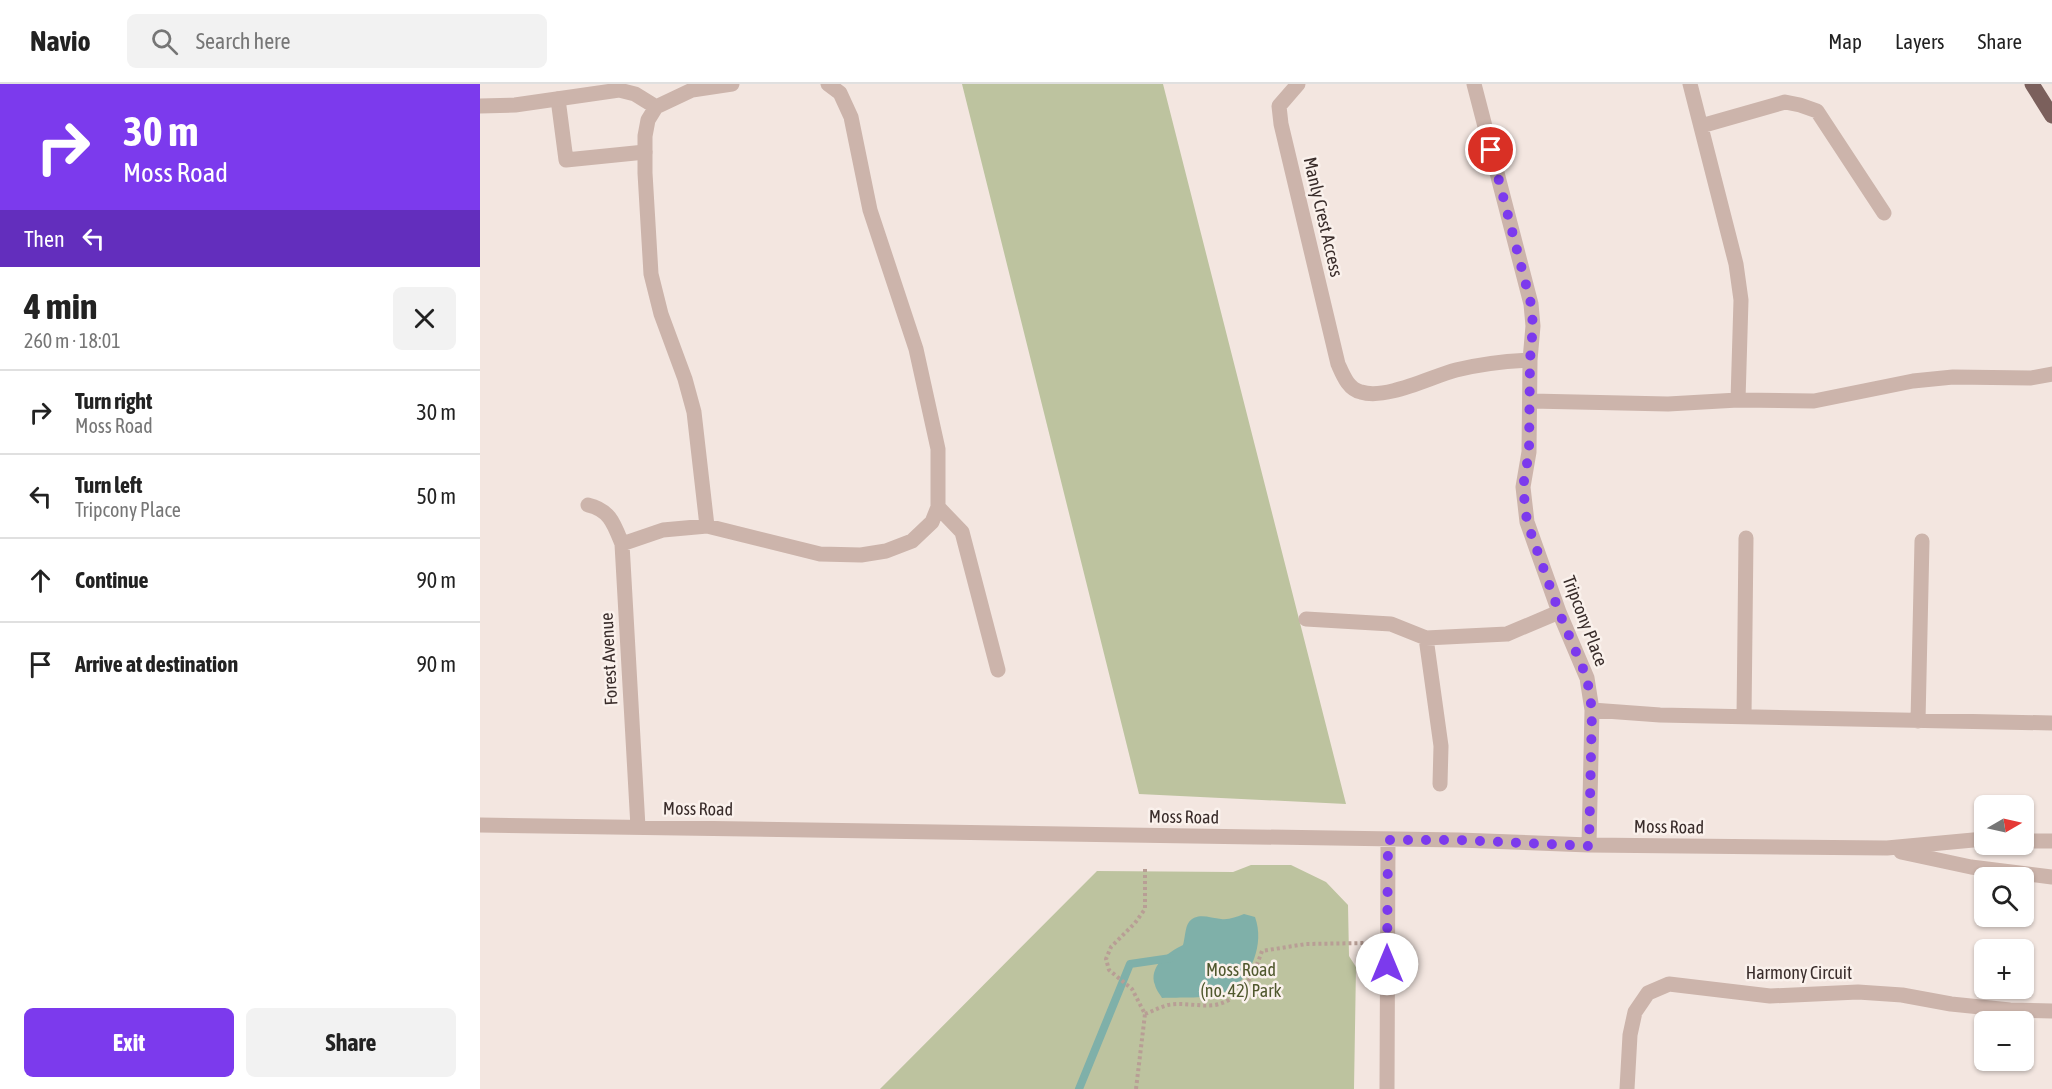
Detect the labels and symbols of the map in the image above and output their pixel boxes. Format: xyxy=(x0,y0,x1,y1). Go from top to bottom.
pin xyxy=(1465,124,1516,175)
street label: Manly Crest Access xyxy=(1300,155,1347,279)
street label: Tripcony Place xyxy=(1559,573,1612,669)
street label: Forest Avenue xyxy=(596,612,621,706)
north arrow xyxy=(1974,795,2034,855)
street label: Moss Road xyxy=(663,797,733,820)
street label: Moss Road xyxy=(1149,805,1219,828)
street label: Moss Road xyxy=(1634,815,1704,838)
position arrow xyxy=(1355,932,1419,996)
park label: Moss Road (no. 42) Park xyxy=(1201,959,1282,1001)
street label: Harmony Circuit xyxy=(1746,962,1852,983)

